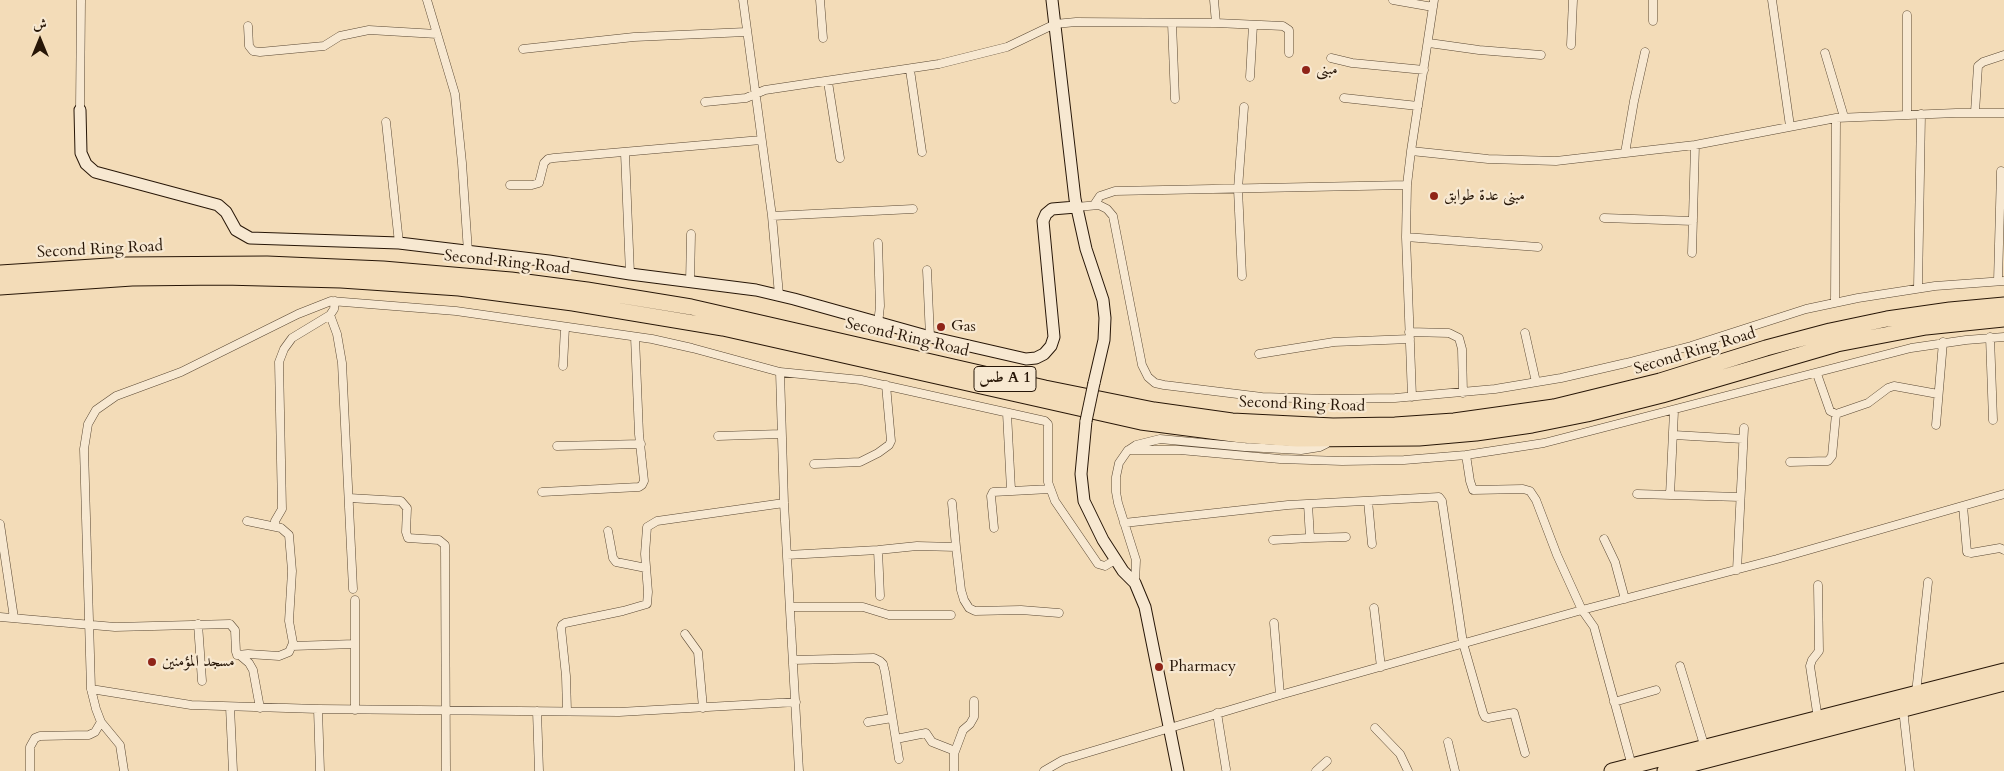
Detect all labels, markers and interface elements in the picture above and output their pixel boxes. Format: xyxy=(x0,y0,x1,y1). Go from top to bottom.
north arrow xyxy=(15,15,65,65)
text: ش xyxy=(33,15,47,34)
place label: مبنى xyxy=(1316,60,1338,80)
marker: مبنى xyxy=(1300,64,1312,76)
place label: مبنى عدة طوابق xyxy=(1444,186,1525,206)
marker: مبنى عدة طوابق xyxy=(1428,190,1440,202)
street label: Second Ring Road xyxy=(36,237,164,263)
street label: Second Ring Road xyxy=(443,247,571,279)
street label: Second Ring Road xyxy=(843,314,971,362)
place label: Gas xyxy=(951,317,976,337)
marker: Gas xyxy=(935,321,947,333)
street label: Second Ring Road xyxy=(1632,324,1758,380)
road number: طس A 1 xyxy=(974,366,1036,392)
street label: Second Ring Road xyxy=(1239,393,1365,417)
place label: مسجد المؤمنين xyxy=(162,652,235,672)
marker: مسجد المؤمنين xyxy=(146,656,158,668)
place label: Pharmacy xyxy=(1169,657,1236,677)
marker: Pharmacy xyxy=(1153,661,1165,673)

